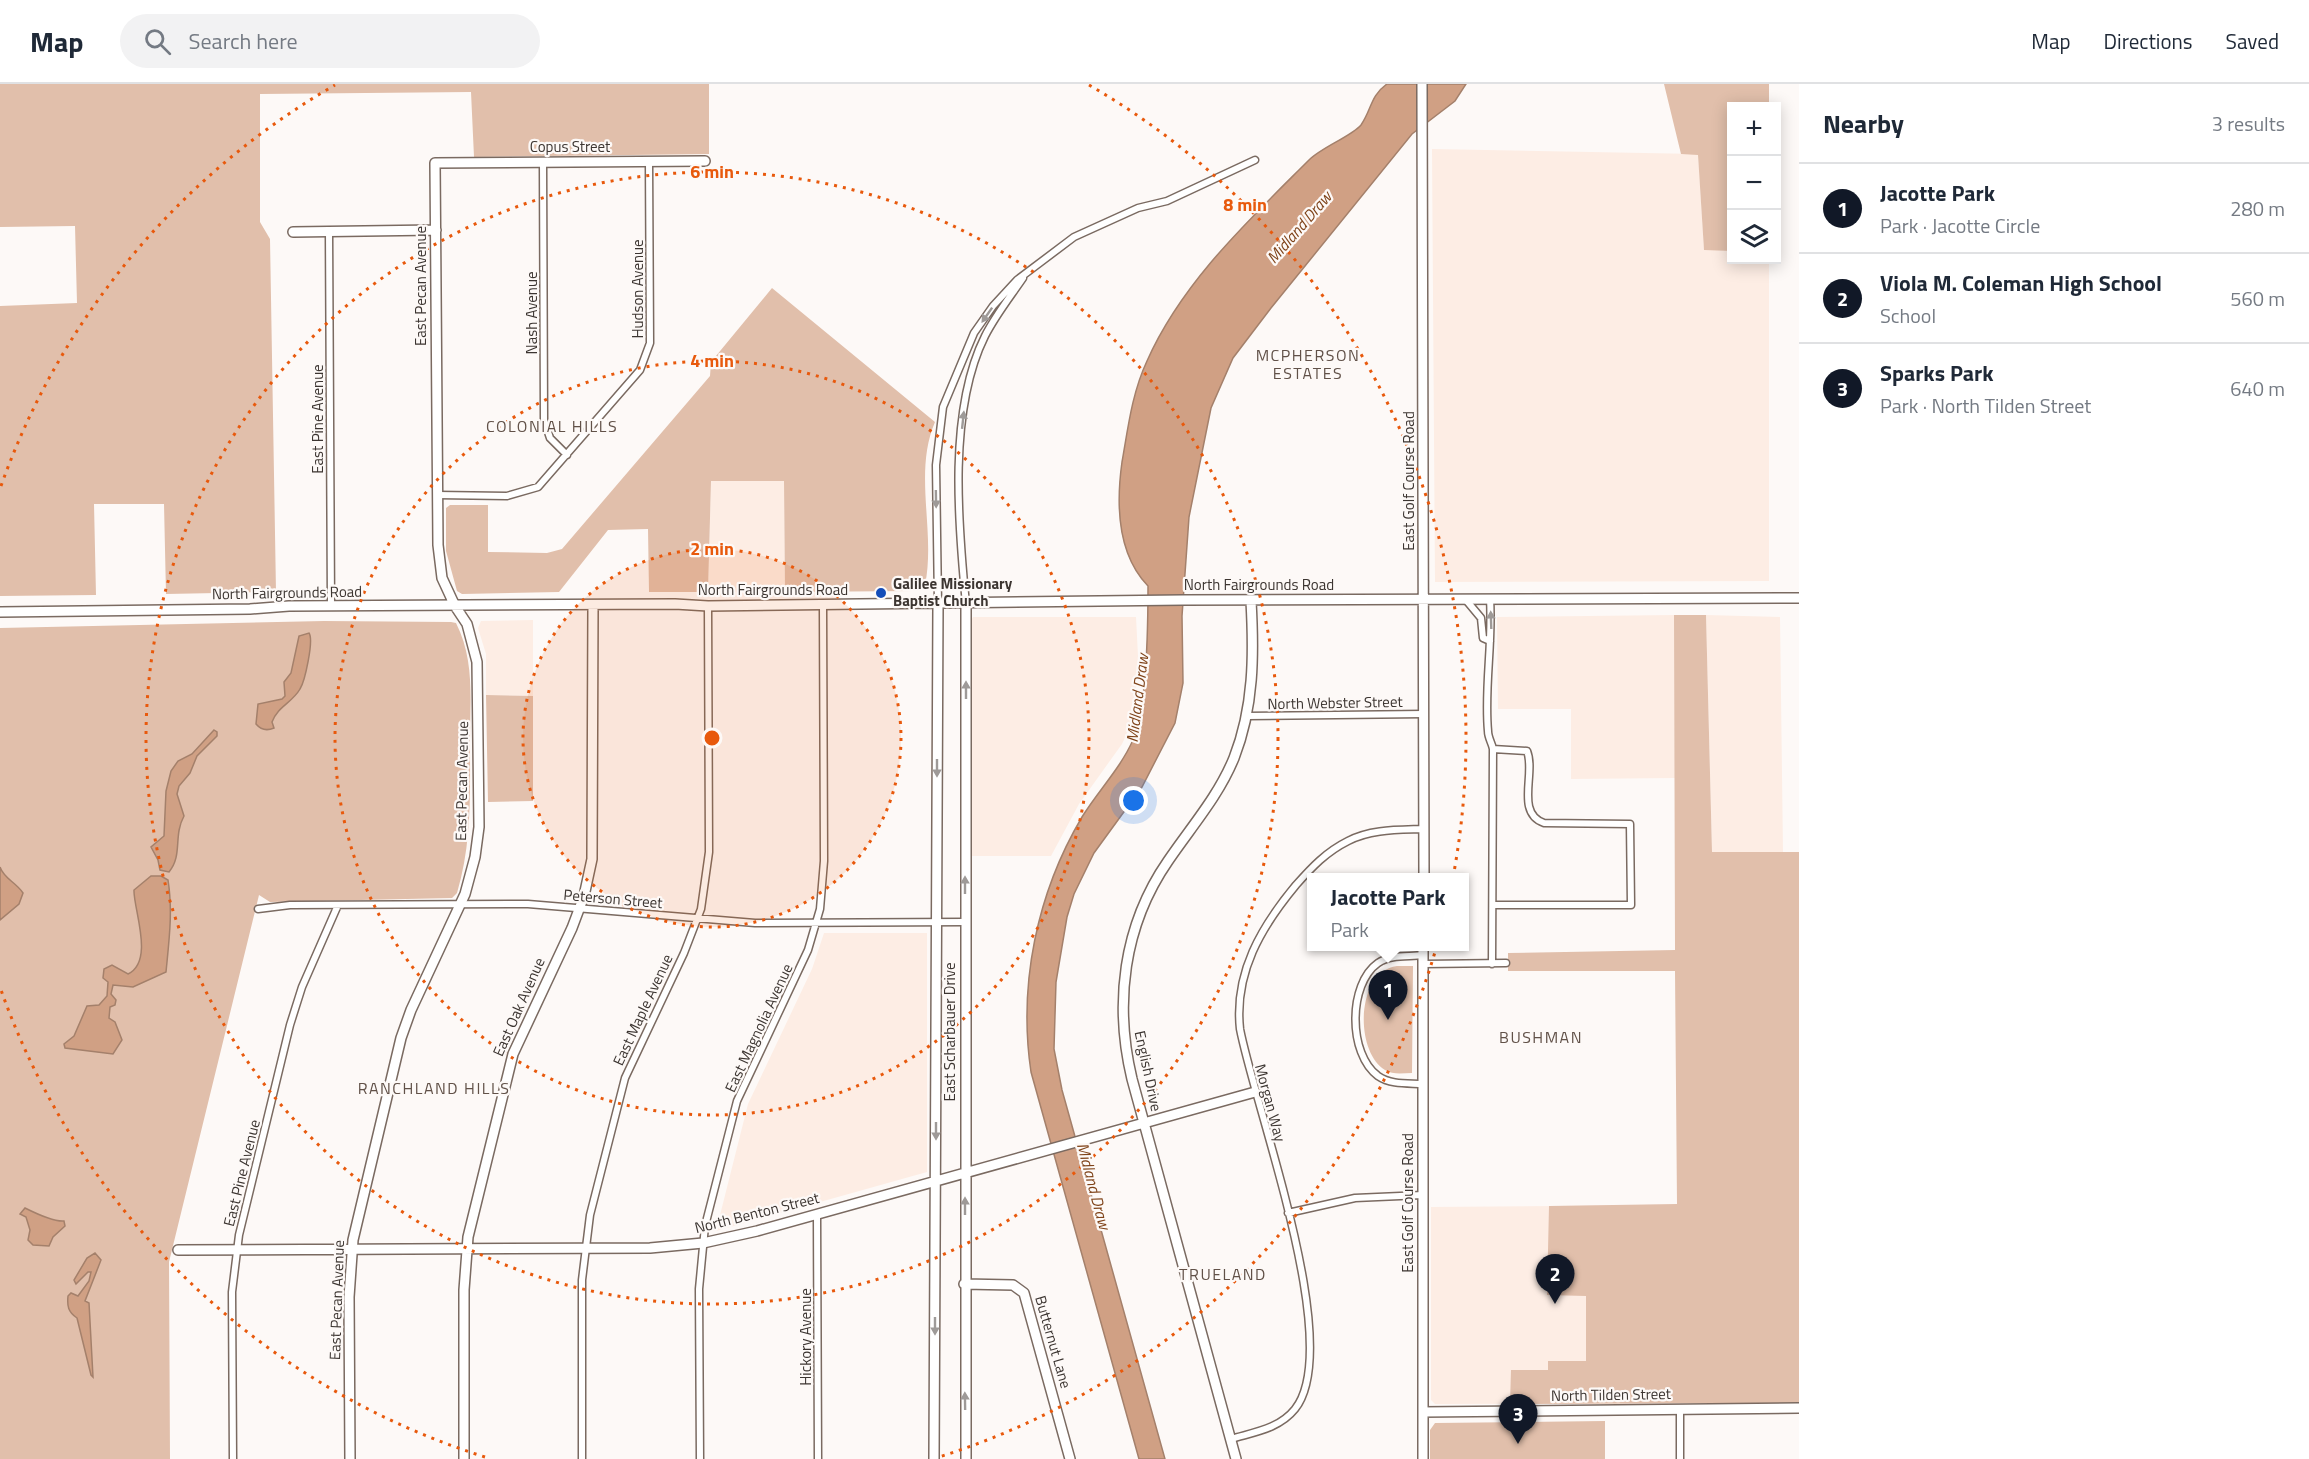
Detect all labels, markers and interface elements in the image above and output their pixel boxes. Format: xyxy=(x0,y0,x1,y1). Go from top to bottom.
search box xyxy=(120,14,540,68)
text: Map xyxy=(30,20,84,63)
text: Search here xyxy=(189,24,298,58)
icon: search xyxy=(141,25,174,58)
text: Map xyxy=(2031,25,2071,57)
text: Directions xyxy=(2104,25,2193,57)
text: Saved xyxy=(2226,25,2279,57)
map controls xyxy=(1727,102,1781,264)
button: + xyxy=(1727,102,1781,156)
text: Nearby xyxy=(1823,104,1904,143)
text: 3 results xyxy=(2212,108,2285,139)
street label: Copus Street xyxy=(530,135,611,158)
button: − xyxy=(1727,156,1781,210)
text: 6 min xyxy=(690,158,734,185)
text: Jacotte Park xyxy=(1880,176,1995,210)
water label: Midland Draw xyxy=(1261,184,1339,268)
text: 8 min xyxy=(1223,191,1267,218)
text: 1 xyxy=(1837,193,1848,224)
text: 280 m xyxy=(2230,193,2285,224)
button: layers xyxy=(1727,210,1781,264)
text: Park · Jacotte Circle xyxy=(1880,210,2040,241)
street label: East Pecan Avenue xyxy=(409,226,432,346)
street label: Hudson Avenue xyxy=(626,239,649,339)
text: Viola M. Coleman High School xyxy=(1880,266,2162,300)
street label: Nash Avenue xyxy=(520,272,543,354)
text: 2 xyxy=(1837,283,1848,314)
text: 560 m xyxy=(2230,283,2285,314)
text: School xyxy=(1880,300,1936,331)
one-way arrow xyxy=(981,307,993,323)
district label: MCPHERSON ESTATES xyxy=(1256,343,1360,385)
text: 4 min xyxy=(690,347,734,374)
text: Sparks Park xyxy=(1880,356,1994,390)
street label: East Pine Avenue xyxy=(306,364,329,474)
text: 3 xyxy=(1837,373,1848,404)
text: 640 m xyxy=(2230,373,2285,404)
text: Park · North Tilden Street xyxy=(1880,390,2091,421)
one-way arrow xyxy=(958,411,968,430)
street label: East Golf Course Road xyxy=(1397,411,1420,551)
district label: COLONIAL HILLS xyxy=(486,414,618,438)
one-way arrow xyxy=(931,490,941,509)
text: 2 min xyxy=(690,535,734,562)
place label: Galilee Missionary Baptist Church xyxy=(893,572,1013,612)
street label: North Fairgrounds Road xyxy=(1184,573,1334,596)
street label: North Fairgrounds Road xyxy=(698,578,848,601)
street label: North Fairgrounds Road xyxy=(212,580,362,605)
marker: Galilee Missionary Baptist Church xyxy=(874,586,888,600)
one-way arrow xyxy=(1486,610,1495,629)
water label: Midland Draw xyxy=(1120,650,1155,744)
one-way arrow xyxy=(961,680,971,699)
street label: North Webster Street xyxy=(1267,690,1404,715)
street label: East Pecan Avenue xyxy=(449,721,474,841)
centre of rings xyxy=(702,728,722,748)
one-way arrow xyxy=(932,759,942,778)
your location xyxy=(1119,786,1148,815)
popup xyxy=(1307,873,1469,951)
one-way arrow xyxy=(960,875,970,894)
text: Jacotte Park xyxy=(1331,880,1446,914)
street label: Peterson Street xyxy=(563,883,664,914)
text: Park xyxy=(1331,914,1369,945)
street label: East Maple Avenue xyxy=(607,950,678,1069)
street label: East Oak Avenue xyxy=(486,954,551,1060)
street label: East Magnolia Avenue xyxy=(719,960,798,1096)
street label: East Scharbauer Drive xyxy=(938,962,961,1102)
pin: 1 xyxy=(1368,970,1408,1020)
district label: BUSHMAN xyxy=(1499,1025,1583,1049)
street label: English Drive xyxy=(1129,1028,1168,1113)
street label: Morgan Way xyxy=(1249,1061,1292,1144)
district label: RANCHLAND HILLS xyxy=(358,1076,510,1100)
street label: East Pine Avenue xyxy=(217,1117,266,1229)
one-way arrow xyxy=(931,1122,941,1141)
street label: East Golf Course Road xyxy=(1396,1133,1419,1273)
water label: Midland Draw xyxy=(1071,1140,1118,1234)
street label: North Benton Street xyxy=(692,1186,822,1239)
one-way arrow xyxy=(960,1196,970,1215)
street label: East Pecan Avenue xyxy=(323,1240,350,1360)
pin: 2 xyxy=(1536,1254,1574,1304)
district label: TRUELAND xyxy=(1179,1262,1267,1286)
street label: Hickory Avenue xyxy=(794,1288,817,1386)
street label: Butternut Lane xyxy=(1029,1293,1078,1391)
one-way arrow xyxy=(930,1317,940,1336)
street label: North Tilden Street xyxy=(1551,1382,1672,1407)
one-way arrow xyxy=(960,1391,970,1410)
pin: 3 xyxy=(1498,1394,1538,1444)

